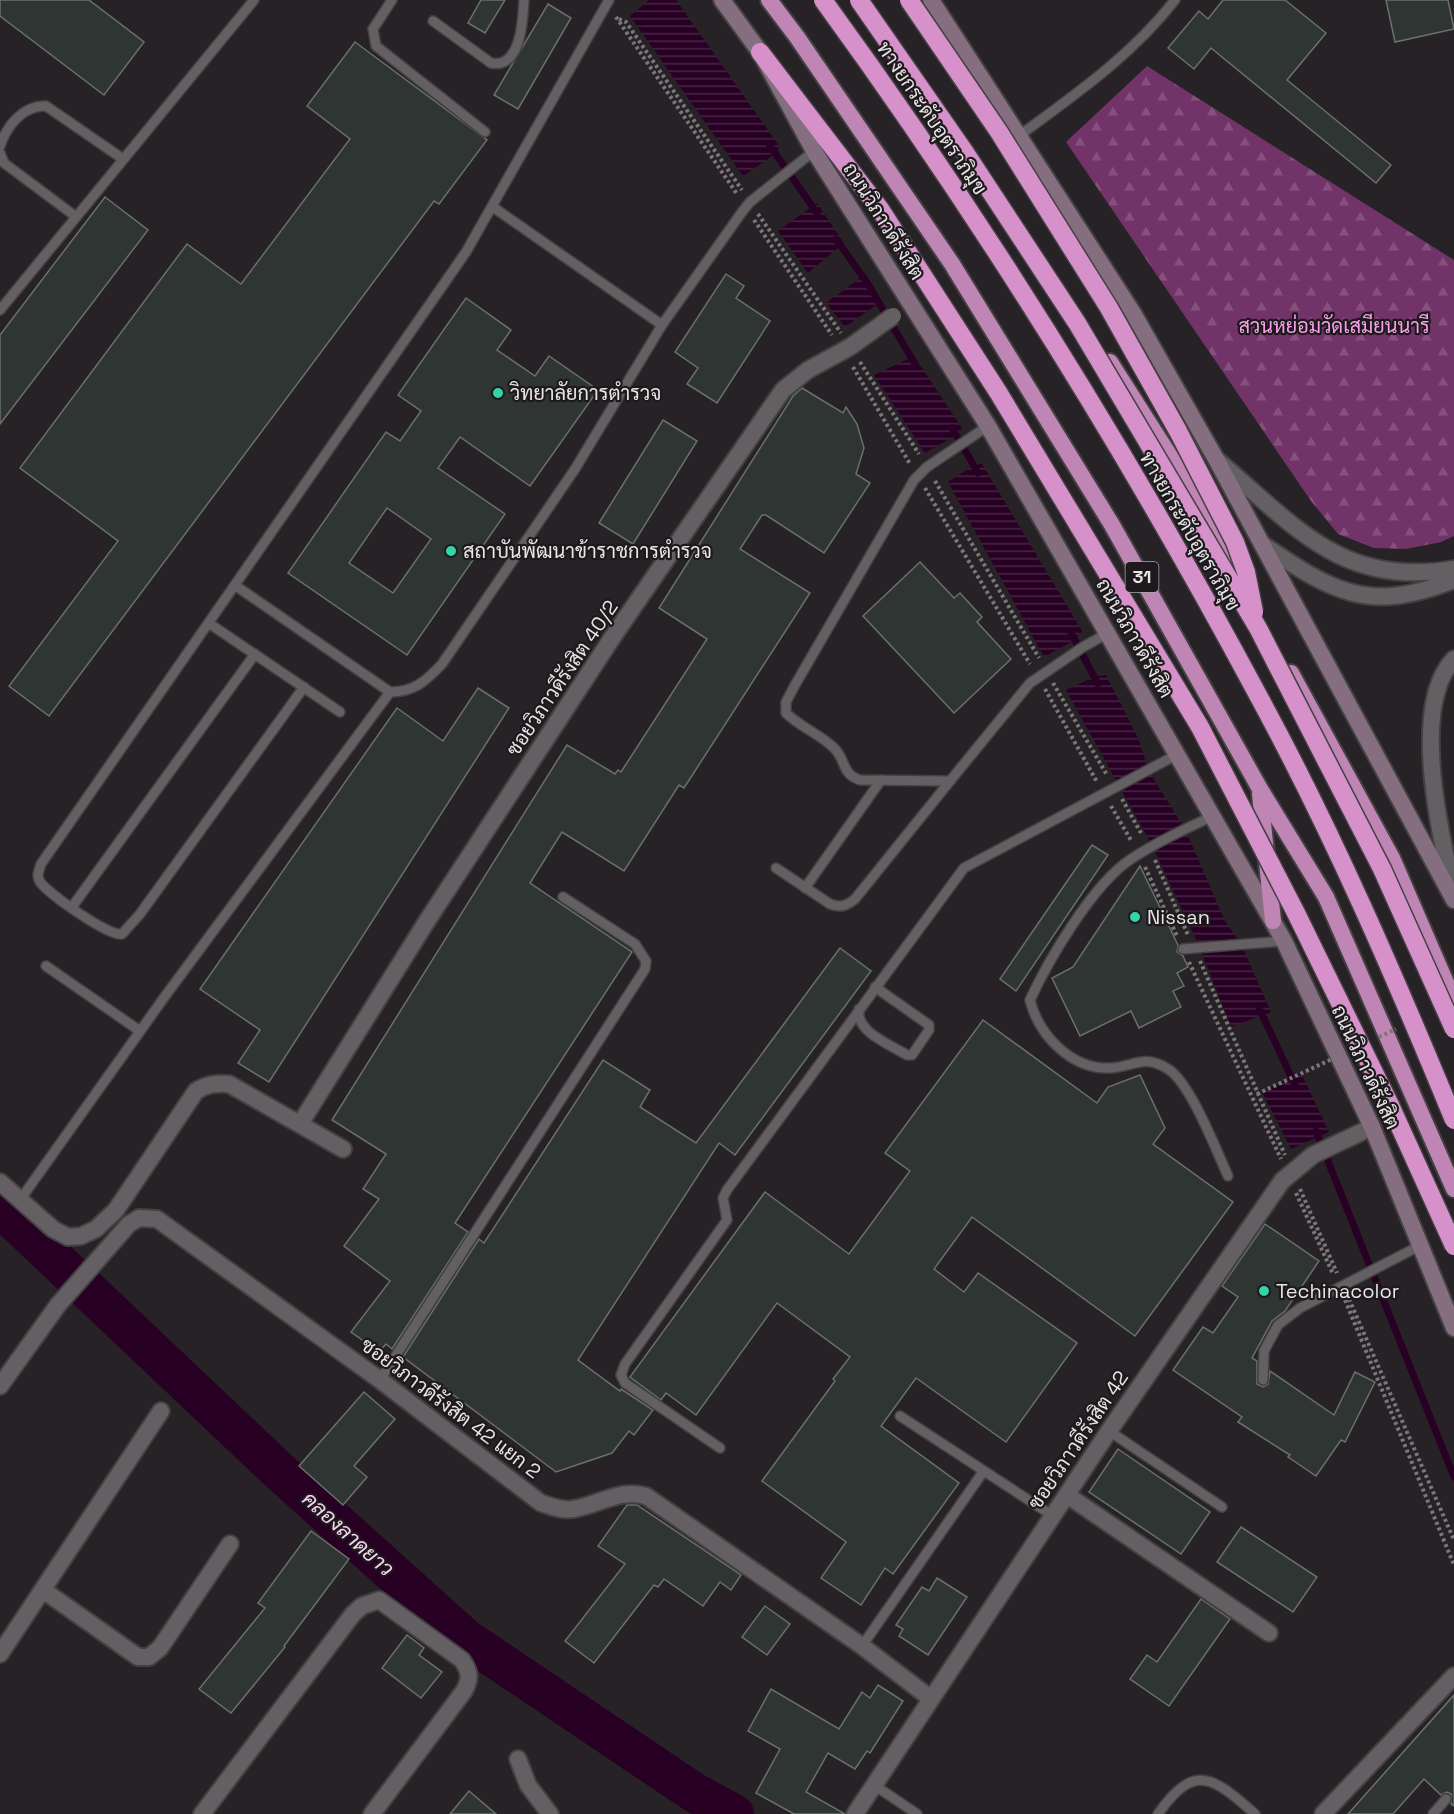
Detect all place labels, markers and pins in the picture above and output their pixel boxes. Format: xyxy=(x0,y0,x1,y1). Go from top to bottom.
place label: วิทยาลัยการตำรวจ xyxy=(509,380,661,406)
marker: วิทยาลัยการตำรวจ xyxy=(491,386,505,400)
place label: สถาบันพัฒนาข้าราชการตำรวจ xyxy=(463,538,712,564)
marker: สถาบันพัฒนาข้าราชการตำรวจ xyxy=(444,544,458,558)
place label: Nissan xyxy=(1147,904,1210,930)
marker: Nissan xyxy=(1128,910,1142,924)
place label: Techinacolor xyxy=(1276,1278,1399,1304)
marker: Techinacolor xyxy=(1257,1284,1271,1298)

